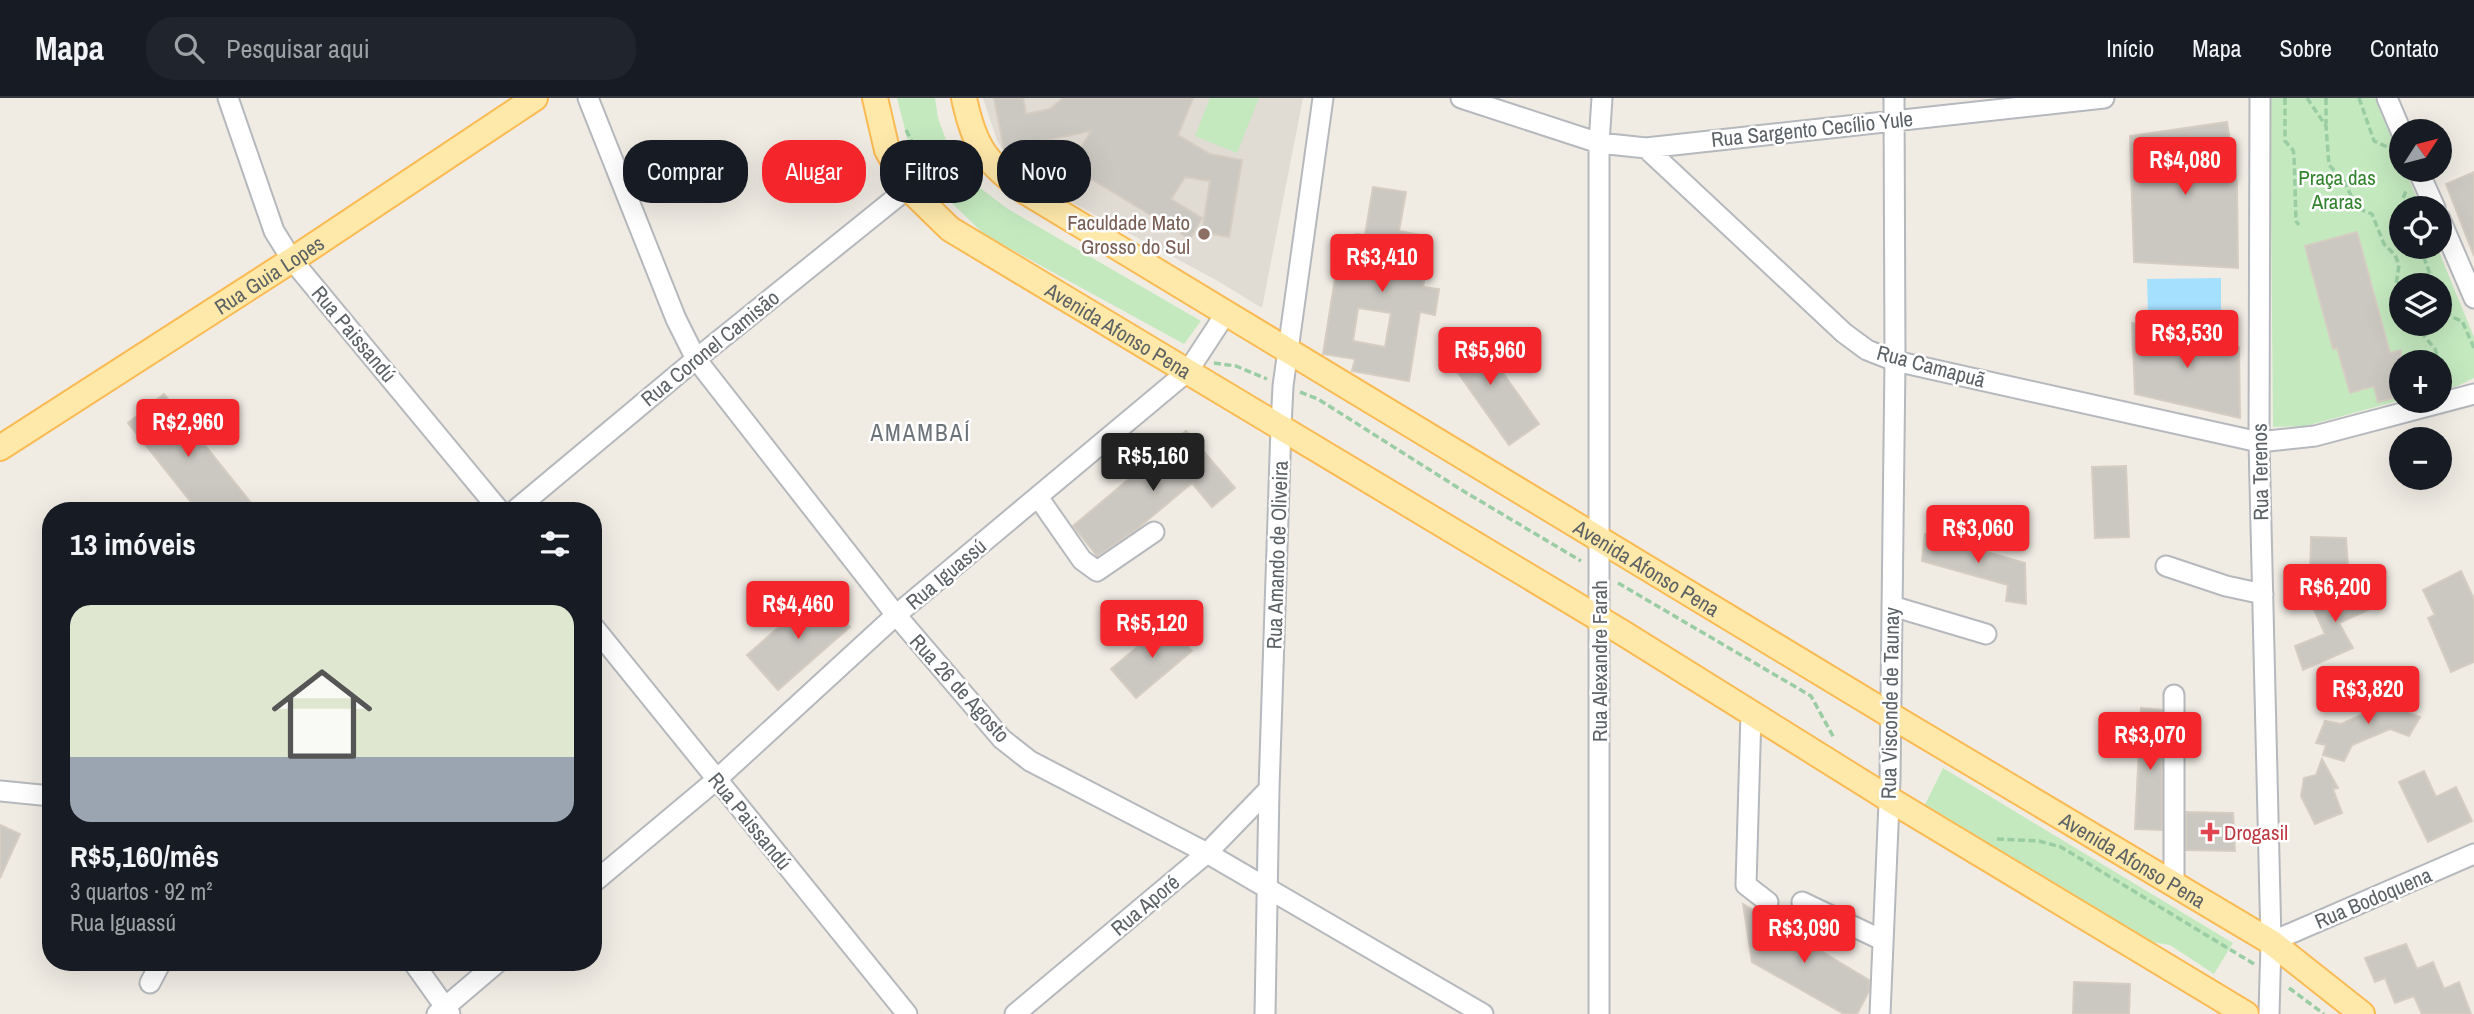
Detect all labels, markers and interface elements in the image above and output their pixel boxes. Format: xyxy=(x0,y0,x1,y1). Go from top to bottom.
search box xyxy=(146,17,636,80)
text: Mapa xyxy=(35,26,104,70)
icon: search xyxy=(170,29,208,67)
text: Pesquisar aqui xyxy=(226,31,370,66)
text: Início xyxy=(2106,32,2154,64)
text: Mapa xyxy=(2192,32,2242,64)
text: Sobre xyxy=(2280,32,2332,64)
text: Contato xyxy=(2370,32,2439,64)
street label: Rua Sargento Cecílio Yule xyxy=(1710,104,1914,154)
north arrow xyxy=(2389,119,2452,182)
map controls xyxy=(2389,119,2452,490)
pin: R$4,080 xyxy=(2120,138,2250,197)
chip: Comprar xyxy=(623,140,748,203)
chip: Alugar xyxy=(762,140,866,203)
chip: Filtros xyxy=(880,140,983,203)
chip: Novo xyxy=(997,140,1091,203)
text: R$4,080 xyxy=(2149,144,2221,175)
park label: Praça das Araras xyxy=(2298,163,2376,216)
button: locate xyxy=(2389,196,2452,259)
place label: Faculdade Mato Grosso do Sul xyxy=(1067,208,1190,261)
marker: Faculdade Mato Grosso do Sul xyxy=(1196,226,1212,242)
street label: Rua Guia Lopes xyxy=(208,228,330,321)
pin: R$3,410 xyxy=(1317,234,1447,294)
text: R$3,410 xyxy=(1346,241,1418,272)
button: layers xyxy=(2389,273,2452,336)
street label: Avenida Afonso Pena xyxy=(1039,275,1197,385)
street label: Rua Paissandú xyxy=(305,280,403,388)
street label: Rua Coronel Camisão xyxy=(635,283,785,413)
pin: R$3,530 xyxy=(2122,310,2252,370)
text: R$3,530 xyxy=(2151,317,2223,348)
pin: R$5,960 xyxy=(1425,328,1555,387)
text: R$5,960 xyxy=(1454,334,1526,365)
street label: Rua Camapuã xyxy=(1874,338,1989,394)
button: + xyxy=(2389,350,2452,413)
pin: R$2,960 xyxy=(123,400,253,459)
text: R$2,960 xyxy=(152,406,224,437)
district label: AMAMBAÍ xyxy=(870,417,972,448)
street label: Rua Terenos xyxy=(2245,423,2275,521)
button: − xyxy=(2389,427,2452,490)
pin: R$5,160 xyxy=(1088,434,1218,493)
text: R$5,160 xyxy=(1117,440,1189,471)
street label: Rua Amando de Oliveira xyxy=(1259,460,1295,650)
pin: R$3,060 xyxy=(1913,505,2043,565)
street label: Avenida Afonso Pena xyxy=(1568,512,1725,623)
text: R$3,060 xyxy=(1942,512,2014,543)
text: 13 imóveis xyxy=(70,524,196,564)
icon: filters xyxy=(536,525,574,563)
street label: Rua Iguassú xyxy=(900,532,992,616)
pin: R$6,200 xyxy=(2270,564,2400,624)
text: R$6,200 xyxy=(2299,571,2371,602)
street label: Rua Alexandre Farah xyxy=(1585,580,1614,742)
pin: R$4,460 xyxy=(733,582,863,641)
text: R$4,460 xyxy=(762,588,834,619)
pin: R$5,120 xyxy=(1087,601,1217,660)
street label: Rua Visconde de Taunay xyxy=(1874,606,1906,799)
text: R$5,120 xyxy=(1116,607,1188,638)
street label: Rua 26 de Agosto xyxy=(903,627,1017,749)
icon: home xyxy=(259,651,385,777)
pin: R$3,820 xyxy=(2303,666,2433,726)
text: R$3,820 xyxy=(2332,673,2404,704)
pin: R$3,070 xyxy=(2085,712,2215,772)
text: R$3,070 xyxy=(2114,719,2186,750)
street label: Rua Paissandú xyxy=(702,766,798,876)
street label: Avenida Afonso Pena xyxy=(2054,804,2212,915)
place label: Drogasil xyxy=(2224,818,2288,847)
marker: Drogasil xyxy=(2202,824,2218,840)
text: R$5,160/mês xyxy=(70,836,219,876)
street label: Rua Bodoquena xyxy=(2310,860,2436,936)
street label: Rua Aporé xyxy=(1105,868,1185,942)
text: 3 quartos · 92 m² xyxy=(70,876,213,907)
pin: R$3,090 xyxy=(1739,906,1869,965)
text: Rua Iguassú xyxy=(70,907,176,938)
text: R$3,090 xyxy=(1768,912,1840,943)

